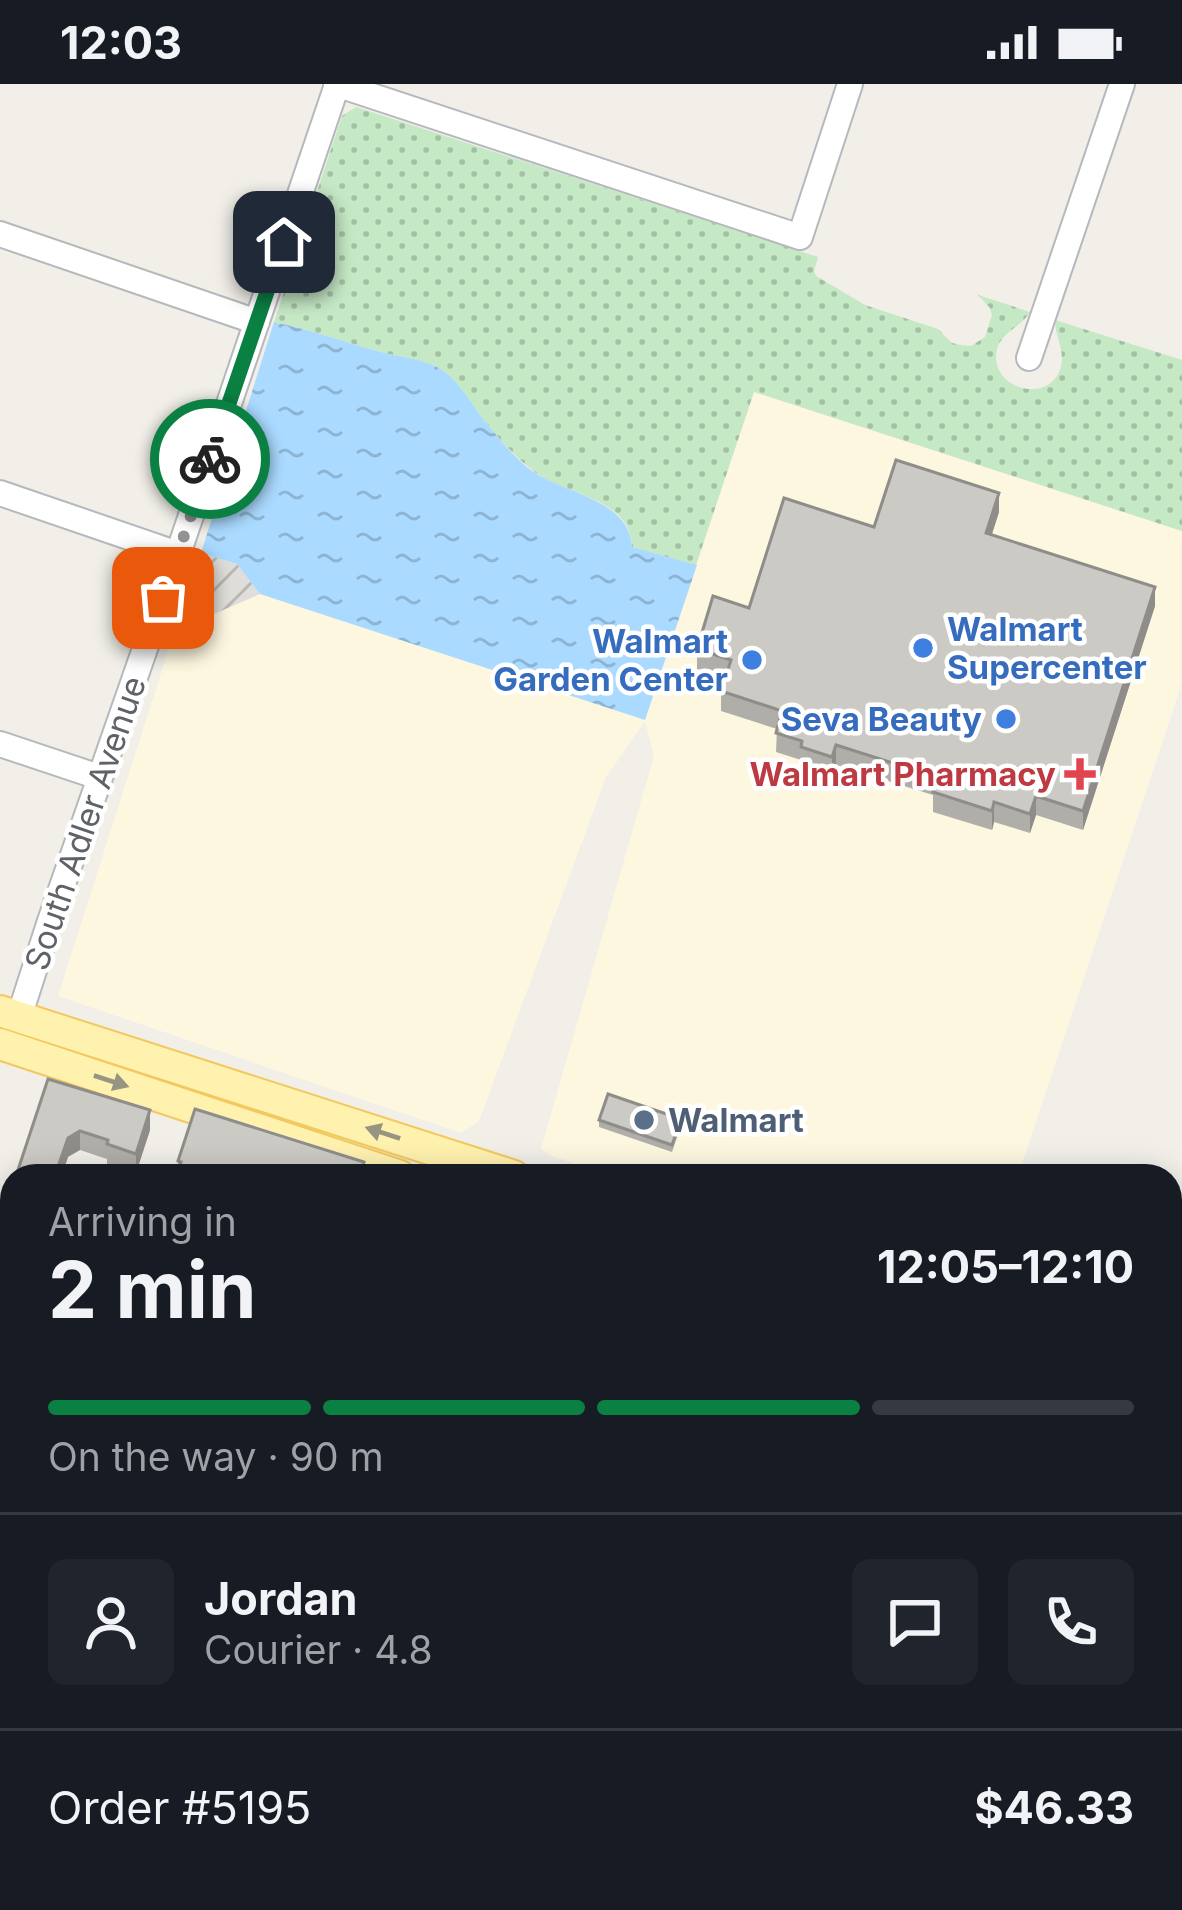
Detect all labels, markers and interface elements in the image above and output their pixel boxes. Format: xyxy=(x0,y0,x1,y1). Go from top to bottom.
text: 12:03 xyxy=(60,15,182,70)
pin xyxy=(233,191,335,293)
icon: home xyxy=(251,209,317,275)
courier xyxy=(150,399,270,519)
icon: bike xyxy=(177,426,243,492)
pin xyxy=(112,547,214,649)
icon: bag xyxy=(130,565,196,631)
place label: Walmart Supercenter xyxy=(947,609,1147,687)
place label: Walmart Garden Center xyxy=(493,621,728,699)
marker: Walmart Supercenter xyxy=(910,635,936,661)
marker: Walmart Garden Center xyxy=(739,647,765,673)
street label: South Adler Avenue xyxy=(16,671,154,975)
place label: Seva Beauty xyxy=(781,699,982,739)
marker: Seva Beauty xyxy=(993,706,1019,732)
place label: Walmart Pharmacy xyxy=(750,754,1056,794)
marker: Walmart Pharmacy xyxy=(1067,761,1093,787)
one-way arrow xyxy=(93,1072,130,1091)
place label: Walmart xyxy=(668,1100,804,1140)
marker: Walmart xyxy=(631,1107,657,1133)
one-way arrow xyxy=(364,1122,401,1141)
text: Arriving in xyxy=(48,1198,237,1245)
text: 12:05–12:10 xyxy=(877,1239,1134,1294)
text: 2 min xyxy=(48,1242,256,1337)
text: On the way · 90 m xyxy=(48,1433,384,1480)
button: person xyxy=(48,1559,174,1685)
button: chat xyxy=(852,1559,978,1685)
button: phone xyxy=(1008,1559,1134,1685)
text: Jordan xyxy=(204,1571,358,1626)
text: Courier · 4.8 xyxy=(204,1626,433,1673)
text: Order #5195 xyxy=(48,1780,311,1835)
text: $46.33 xyxy=(974,1780,1134,1835)

